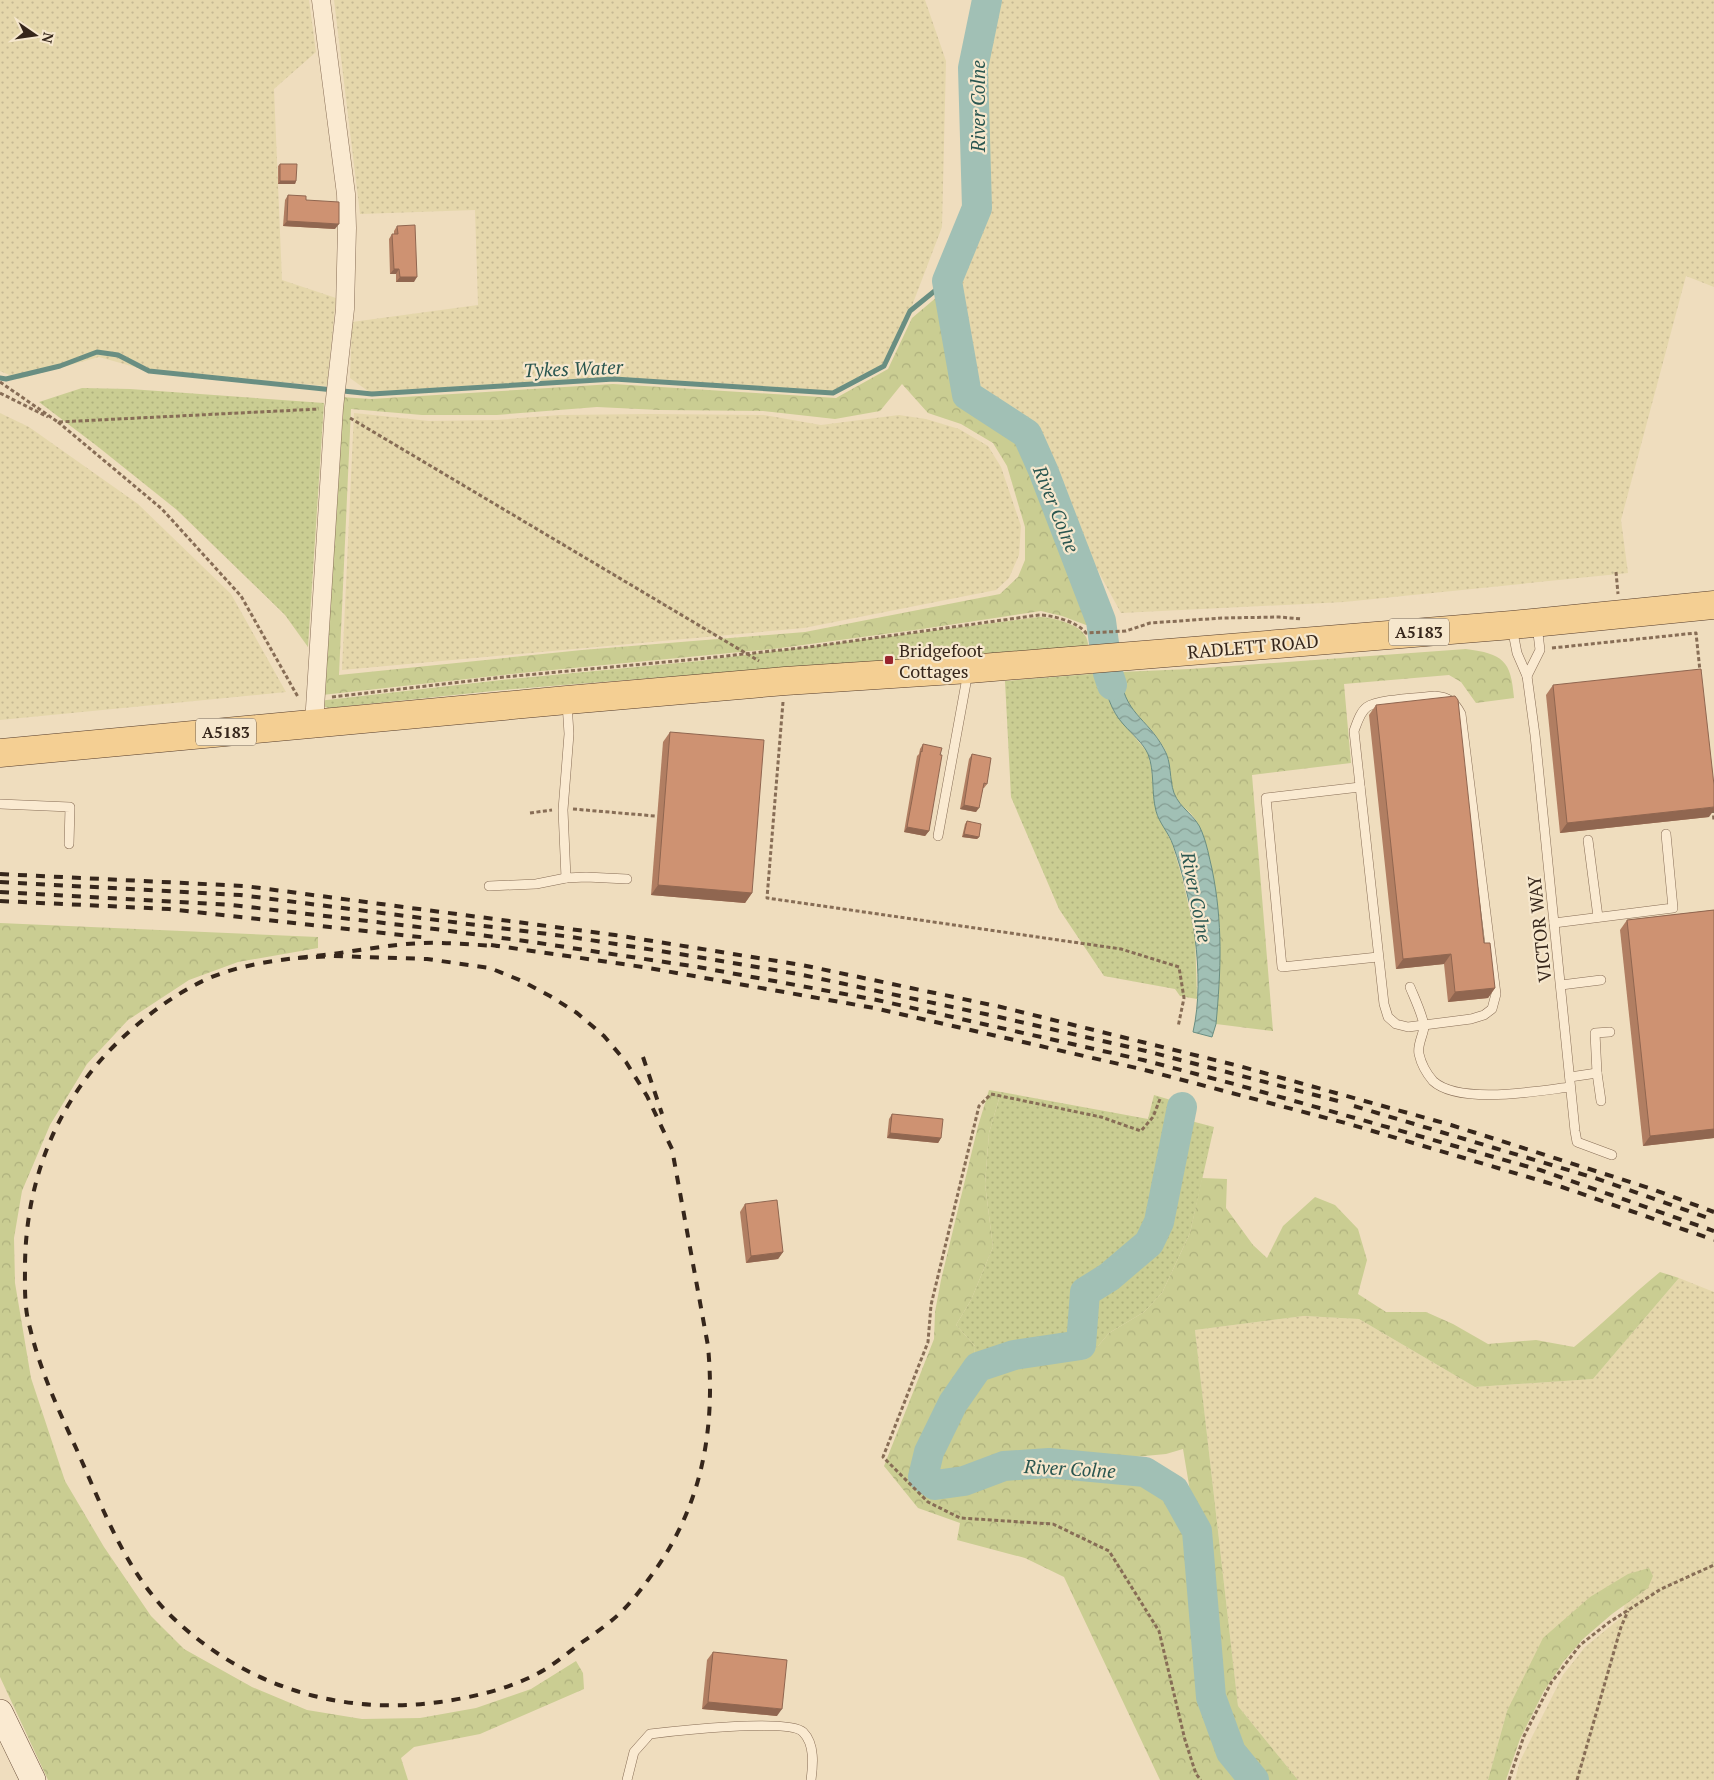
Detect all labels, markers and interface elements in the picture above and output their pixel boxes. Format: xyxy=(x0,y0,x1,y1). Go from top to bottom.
north arrow xyxy=(10,10,60,60)
text: N xyxy=(38,31,59,46)
water label: River Colne xyxy=(965,60,990,153)
water label: Tykes Water xyxy=(523,354,624,382)
water label: River Colne xyxy=(1028,461,1086,557)
road number: A5183 xyxy=(1389,618,1449,646)
street label: RADLETT ROAD xyxy=(1186,628,1320,664)
place label: Bridgefoot Cottages xyxy=(899,638,983,683)
marker: Bridgefoot Cottages xyxy=(883,654,895,666)
road number: A5183 xyxy=(196,719,256,746)
water label: River Colne xyxy=(1176,849,1218,945)
street label: VICTOR WAY xyxy=(1521,874,1557,984)
water label: River Colne xyxy=(1023,1453,1117,1483)

